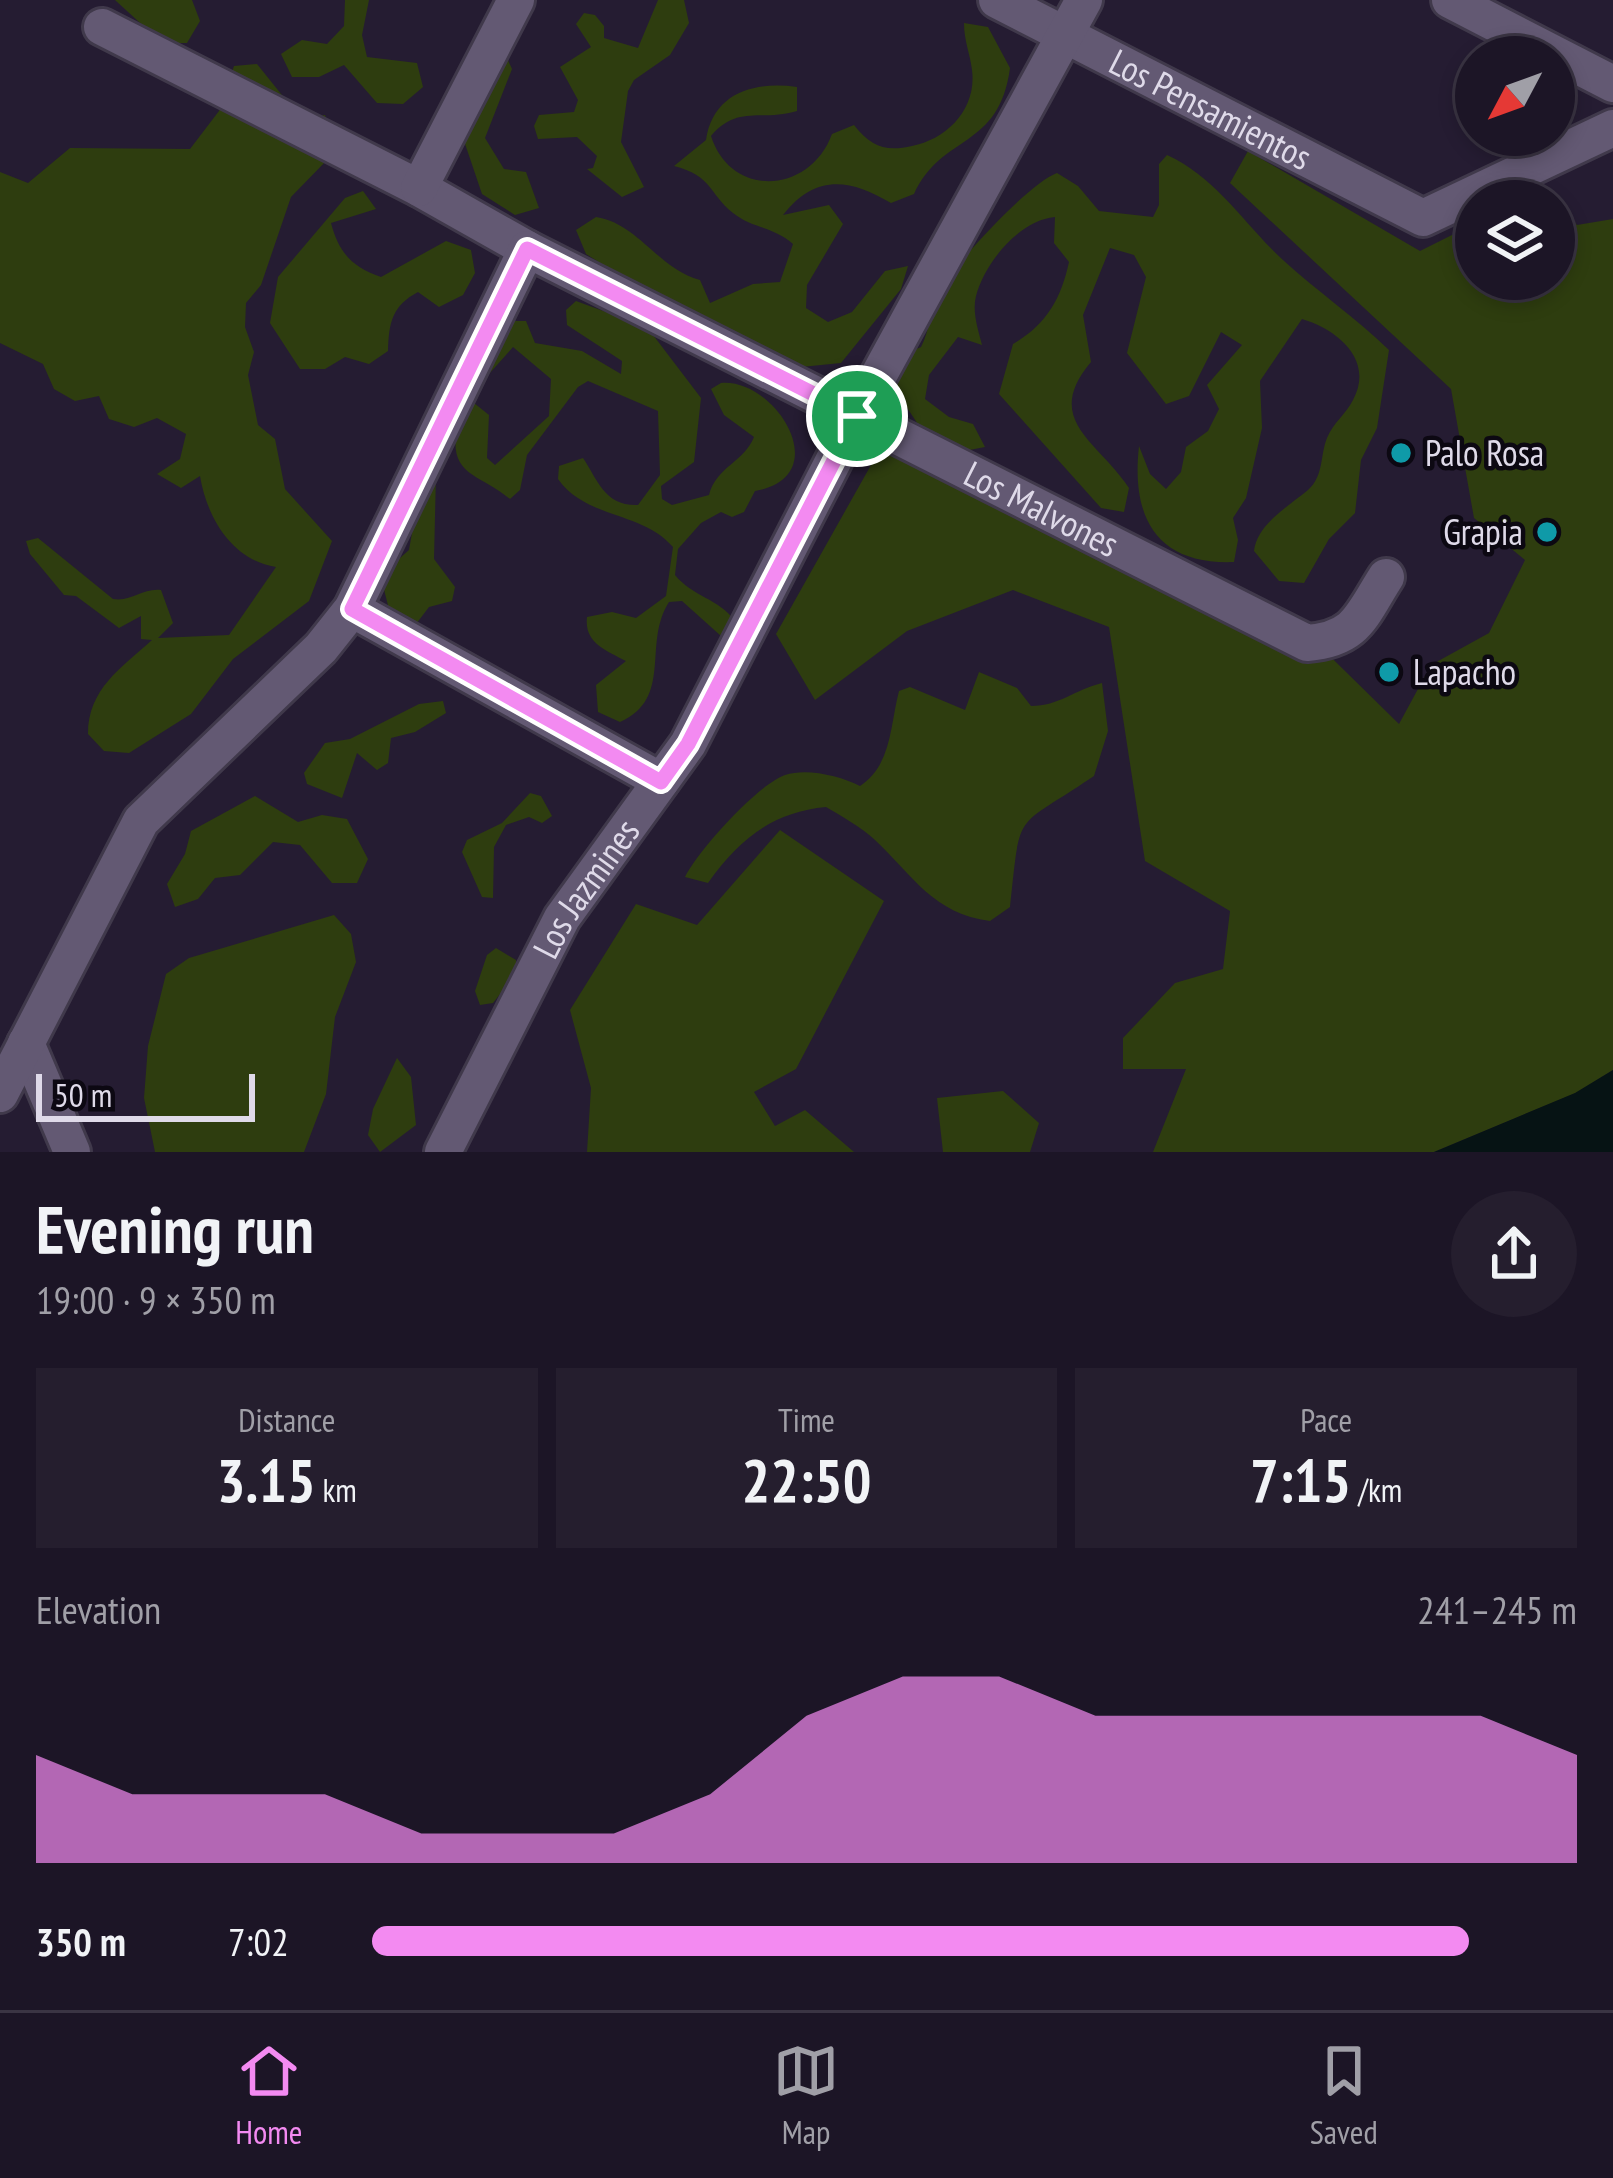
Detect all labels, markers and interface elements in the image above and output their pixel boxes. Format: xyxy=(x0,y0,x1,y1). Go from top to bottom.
north arrow xyxy=(1455,36,1575,156)
map controls xyxy=(1455,36,1575,300)
street label: Los Pensamientos xyxy=(1102,38,1320,180)
button: layers xyxy=(1455,180,1575,300)
pin xyxy=(806,365,908,467)
icon: arrive xyxy=(824,383,890,449)
place label: Palo Rosa xyxy=(1425,429,1544,476)
marker: Palo Rosa xyxy=(1388,440,1414,466)
street label: Los Malvones xyxy=(957,450,1127,567)
place label: Grapia xyxy=(1443,508,1523,555)
marker: Grapia xyxy=(1534,519,1560,545)
place label: Lapacho xyxy=(1413,648,1516,695)
marker: Lapacho xyxy=(1376,659,1402,685)
street label: Los Jazmines xyxy=(522,809,649,966)
scale bar xyxy=(36,1068,255,1121)
text: 50 m xyxy=(54,1073,112,1116)
text: Evening run xyxy=(36,1186,314,1271)
button: share xyxy=(1451,1191,1577,1317)
text: 19:00 · 9 × 350 m xyxy=(36,1274,276,1325)
text: Distance xyxy=(238,1398,335,1441)
text: Time xyxy=(778,1398,835,1441)
text: Pace xyxy=(1300,1398,1352,1441)
text: 3.15 xyxy=(217,1441,316,1519)
text: 22:50 xyxy=(742,1441,871,1519)
text: 7:15 xyxy=(1250,1441,1351,1519)
text: km xyxy=(316,1468,357,1511)
text: /km xyxy=(1351,1468,1402,1511)
text: Elevation xyxy=(36,1584,161,1635)
text: 241–245 m xyxy=(1417,1584,1577,1635)
text: 350 m xyxy=(36,1916,126,1967)
text: 7:02 xyxy=(228,1916,289,1967)
tab: Home xyxy=(235,2038,302,2153)
tab: Map xyxy=(773,2038,839,2153)
tab: Saved xyxy=(1310,2038,1378,2153)

